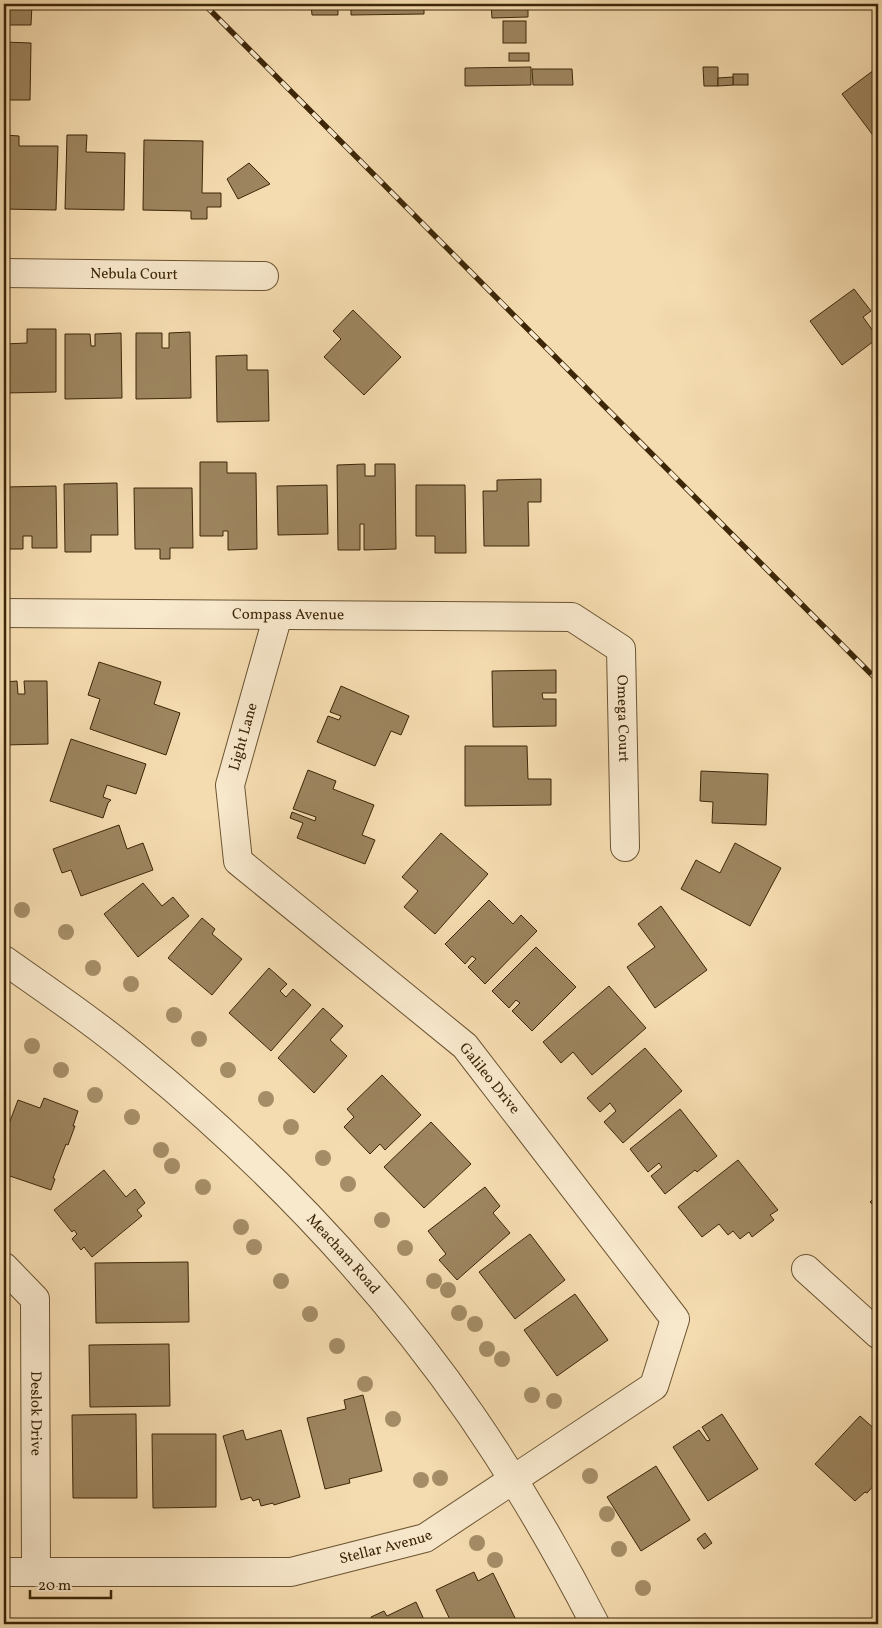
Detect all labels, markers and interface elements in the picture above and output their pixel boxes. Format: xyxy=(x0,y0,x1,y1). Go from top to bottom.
street label: Nebula Court xyxy=(90,263,178,286)
street label: Compass Avenue xyxy=(232,604,344,626)
street label: Omega Court xyxy=(611,675,634,762)
street label: Light Lane xyxy=(224,700,263,773)
street label: Galileo Drive xyxy=(454,1039,524,1119)
street label: Meacham Road xyxy=(301,1209,385,1299)
street label: Deslok Drive xyxy=(25,1371,46,1456)
street label: Stellar Avenue xyxy=(337,1525,437,1570)
scale bar xyxy=(30,1568,111,1600)
text: 20 m xyxy=(38,1576,71,1597)

